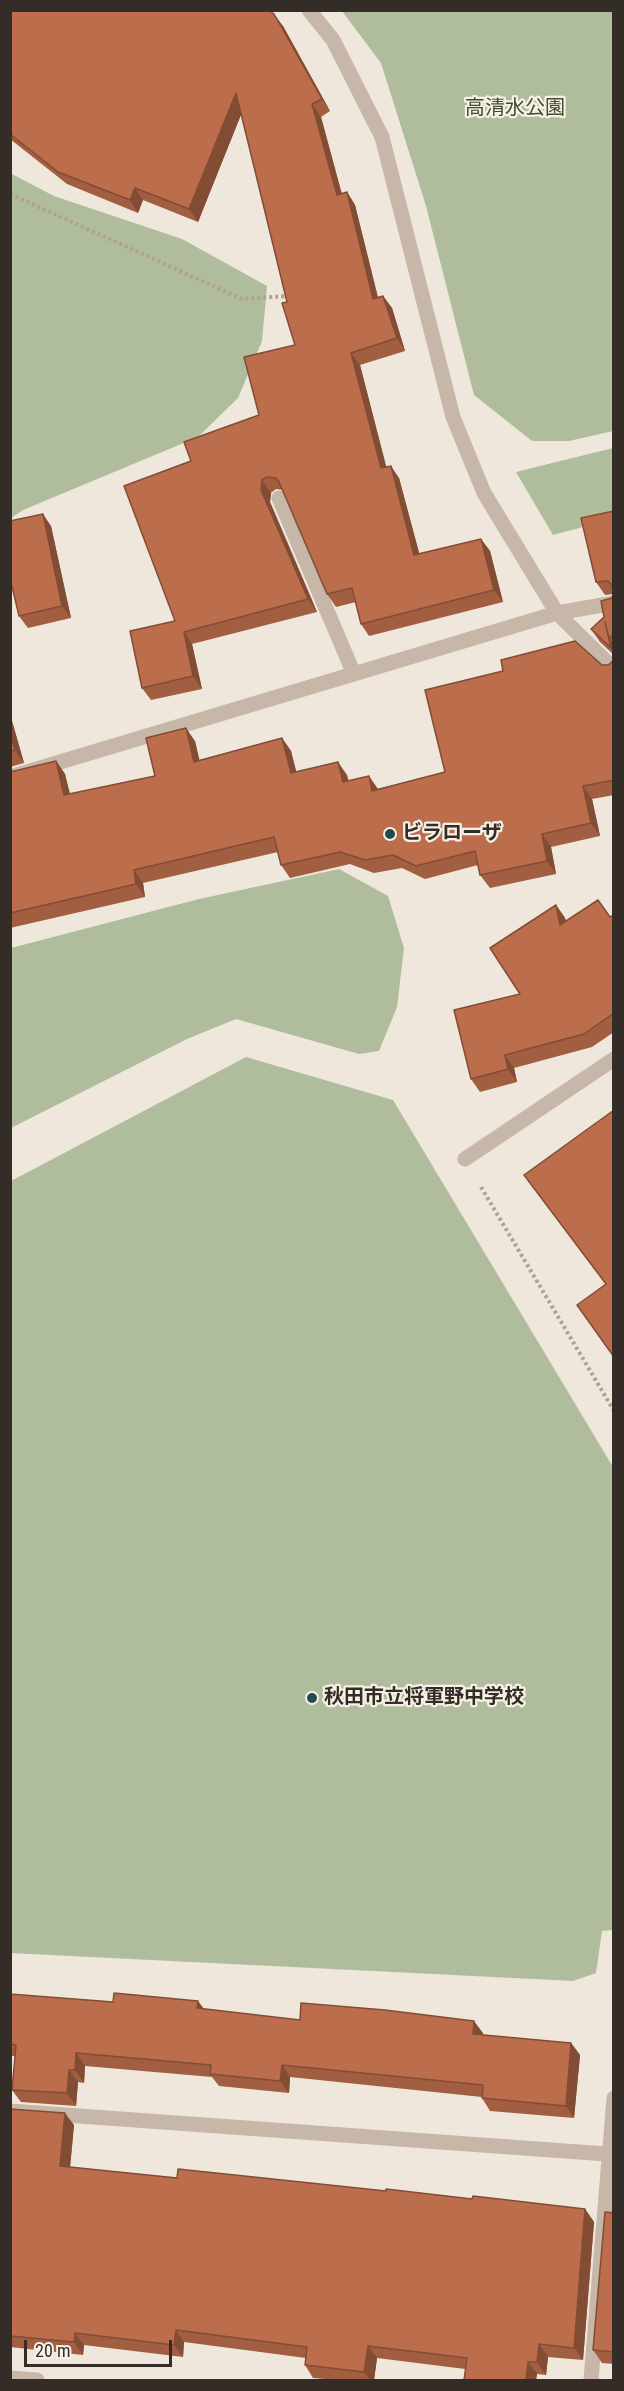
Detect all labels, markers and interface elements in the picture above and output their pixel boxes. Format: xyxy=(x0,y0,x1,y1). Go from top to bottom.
park label: 高清水公園 xyxy=(465,97,565,121)
place label: ビラローザ xyxy=(402,822,502,846)
marker: ビラローザ xyxy=(383,827,397,841)
place label: 秋田市立将軍野中学校 xyxy=(324,1686,524,1710)
marker: 秋田市立将軍野中学校 xyxy=(305,1691,319,1705)
scale bar xyxy=(27,2328,176,2366)
text: 20 m xyxy=(35,2340,70,2361)

